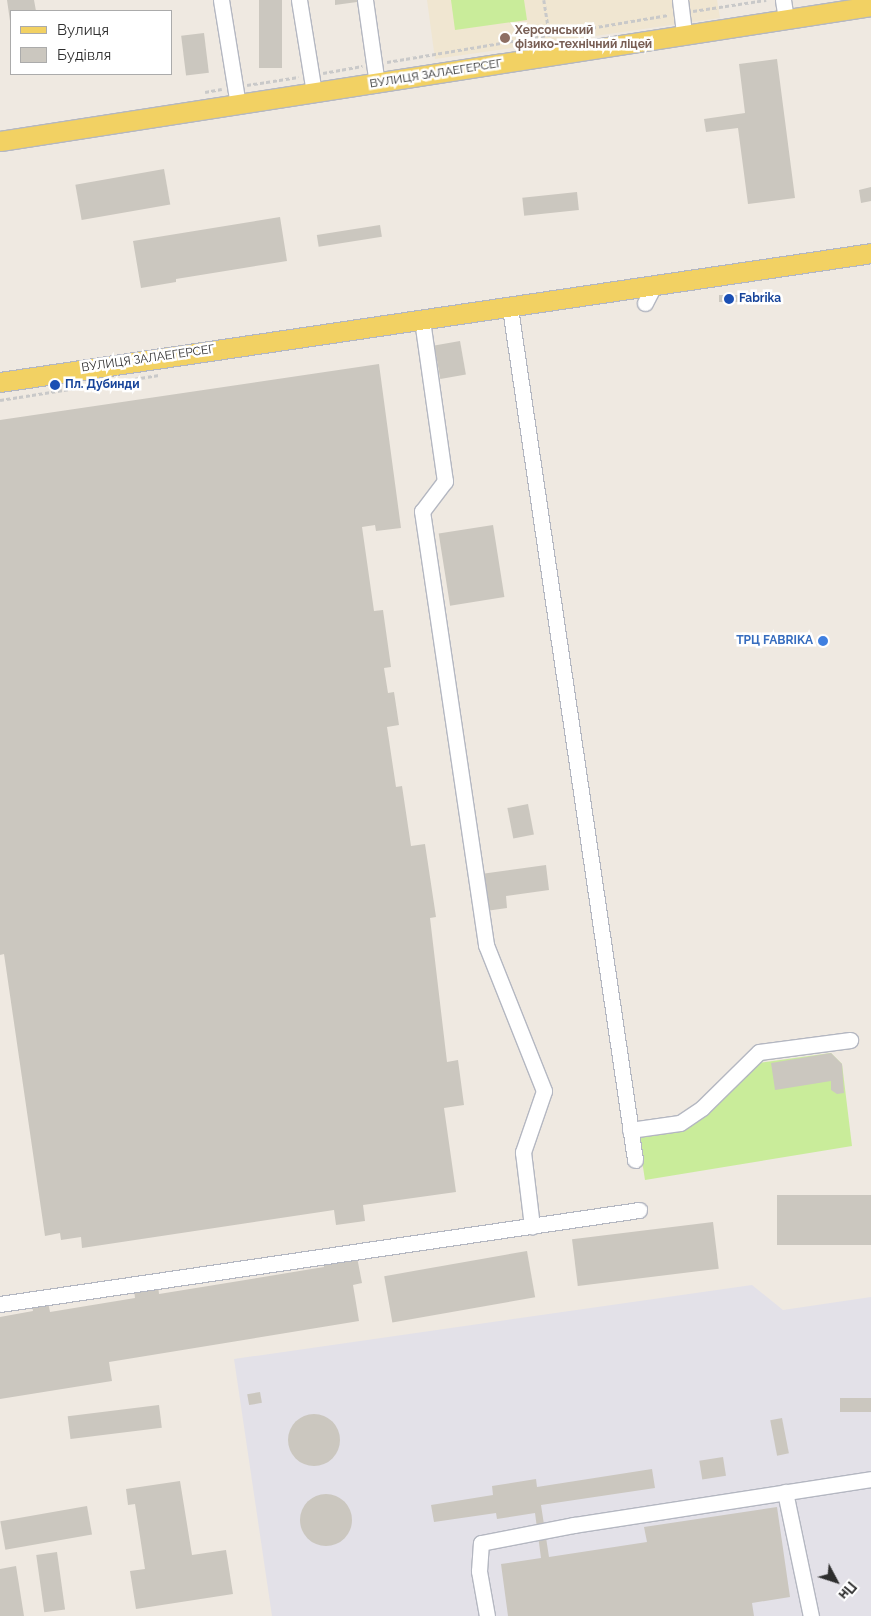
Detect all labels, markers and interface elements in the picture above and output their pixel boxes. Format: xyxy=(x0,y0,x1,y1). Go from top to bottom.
legend xyxy=(10,10,172,75)
text: Вулиця xyxy=(57,21,109,39)
place label: Херсонський фізико-технічний ліцей xyxy=(515,24,652,52)
marker: Херсонський фізико-технічний ліцей xyxy=(499,32,511,44)
text: Будівля xyxy=(57,46,111,64)
street label: ВУЛИЦЯ ЗАЛАЕГЕРСЕГ xyxy=(369,56,503,92)
place label: Fabrika xyxy=(739,292,781,306)
marker: Fabrika xyxy=(723,293,735,305)
street label: ВУЛИЦЯ ЗАЛАЕГЕРСЕГ xyxy=(81,343,215,375)
place label: Пл. Дубинди xyxy=(65,378,140,392)
marker: Пл. Дубинди xyxy=(49,379,61,391)
place label: ТРЦ FABRIKA xyxy=(736,634,813,648)
marker: ТРЦ FABRIKA xyxy=(817,635,829,647)
north arrow xyxy=(811,1556,861,1606)
text: Пн xyxy=(835,1578,860,1603)

